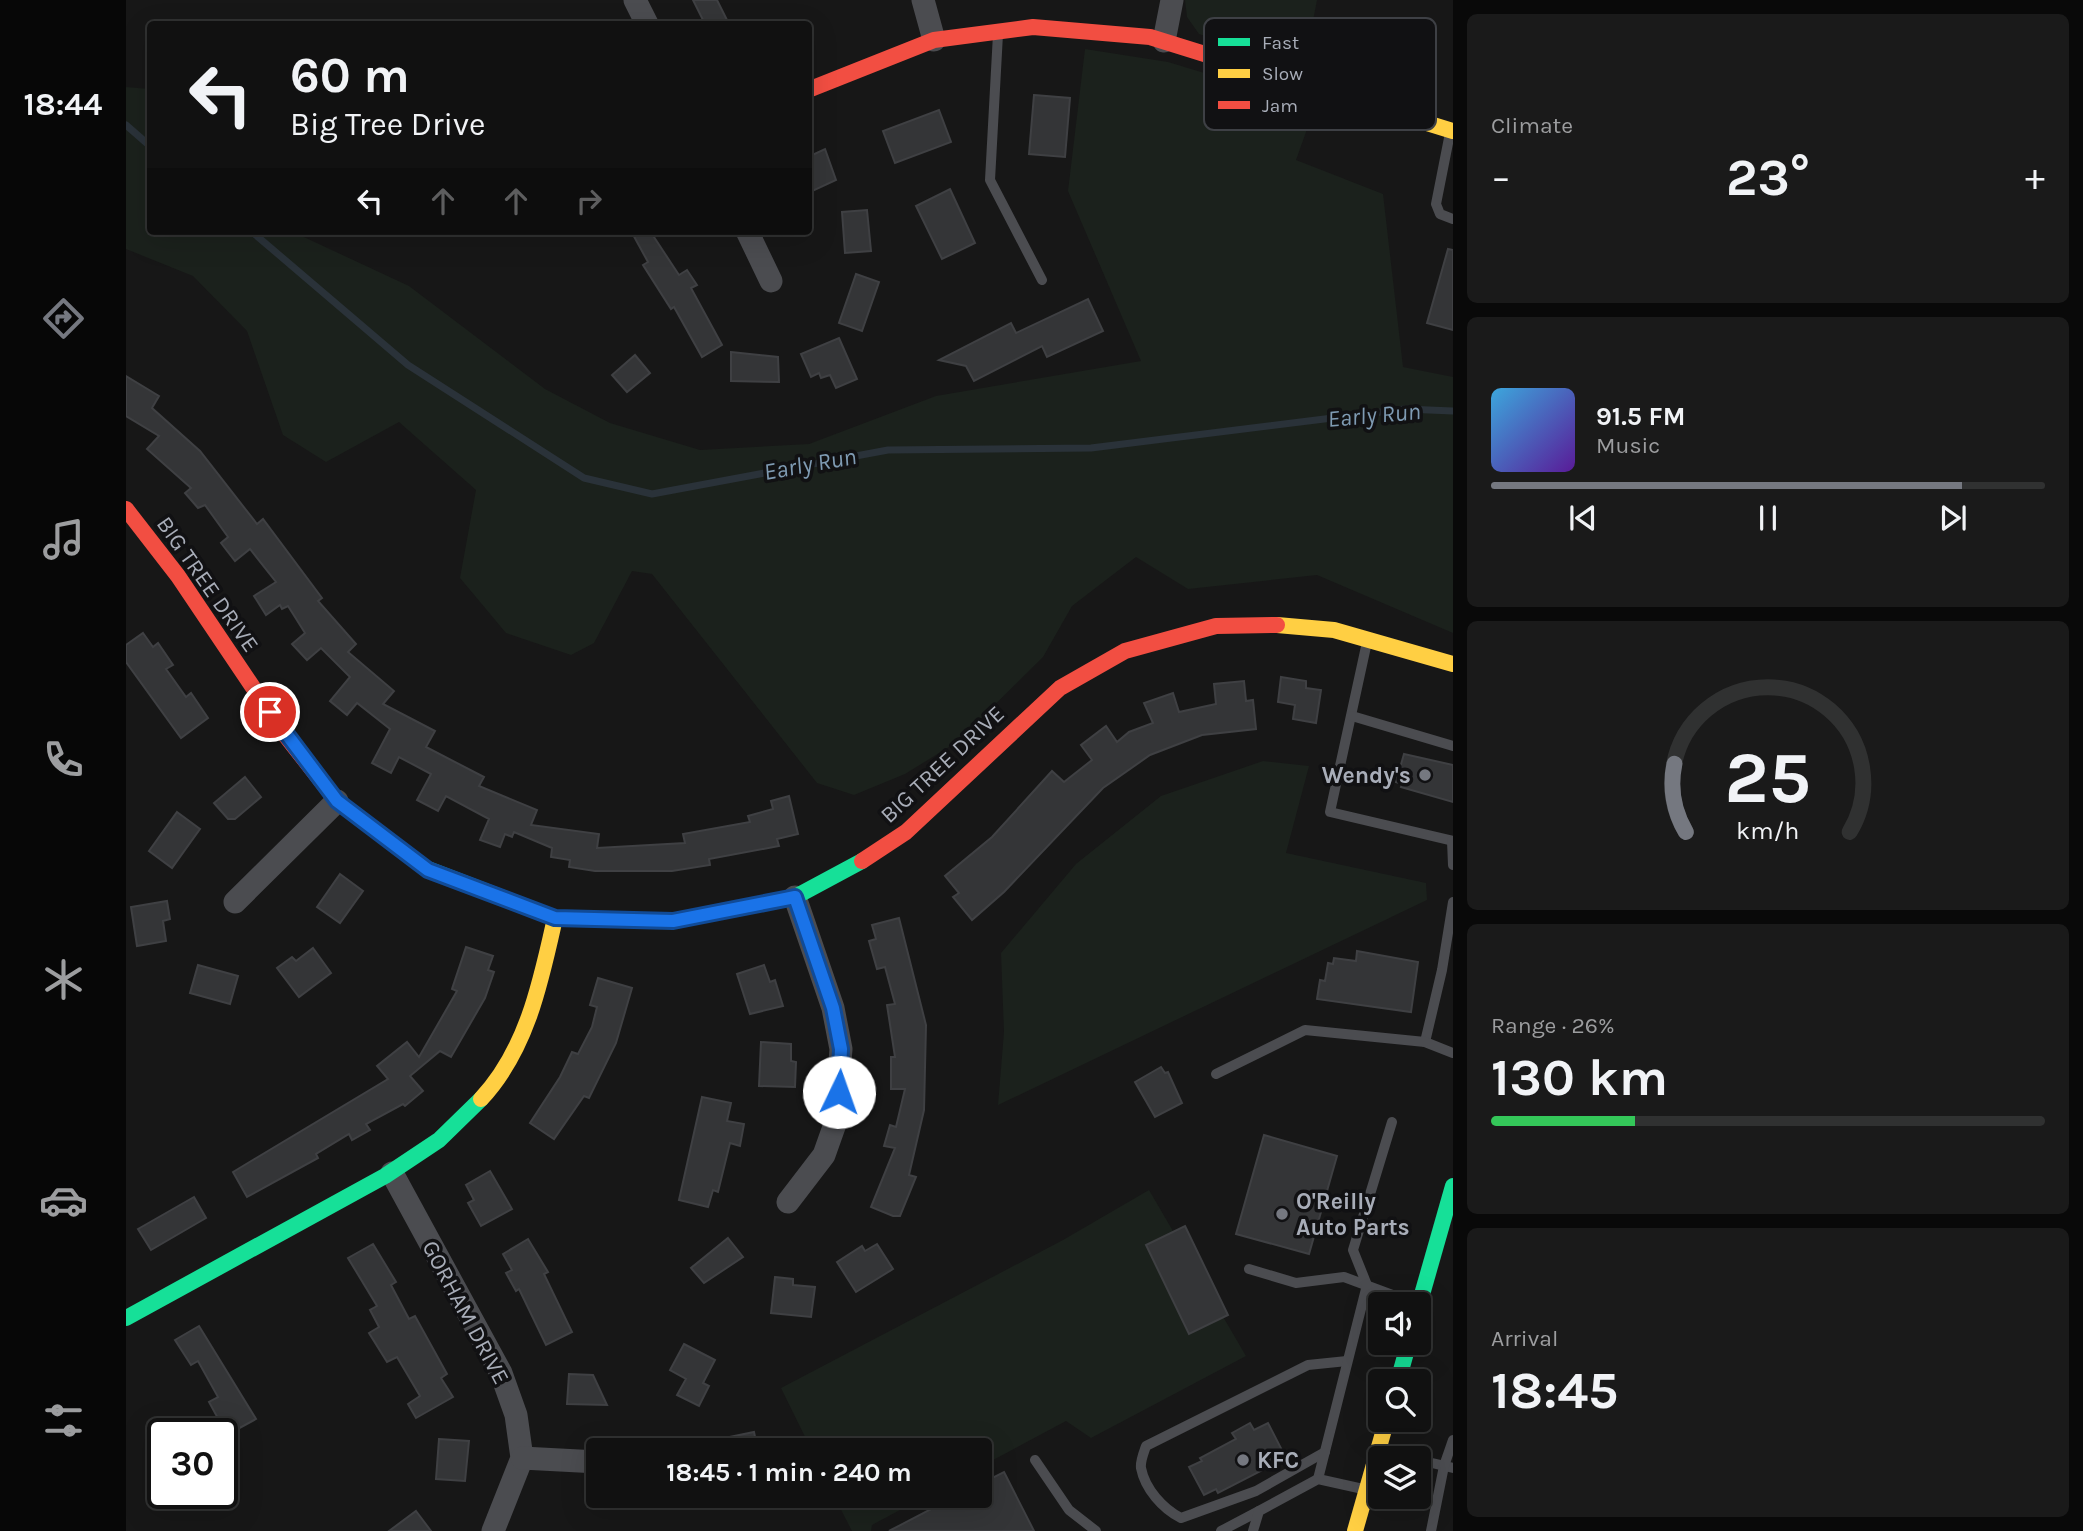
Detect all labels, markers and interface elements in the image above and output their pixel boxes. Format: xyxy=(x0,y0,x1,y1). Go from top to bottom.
legend xyxy=(1204,18,1436,130)
text: Fast xyxy=(1262,32,1299,54)
text: 60 m xyxy=(290,47,410,104)
icon: left xyxy=(175,49,266,140)
text: Slow xyxy=(1262,63,1303,85)
text: 18:44 xyxy=(24,86,102,123)
text: Jam xyxy=(1262,95,1298,117)
text: Big Tree Drive xyxy=(290,106,486,143)
text: Climate xyxy=(1491,112,1573,139)
text: 23° xyxy=(1726,147,1810,208)
text: − xyxy=(1491,155,1511,200)
text: + xyxy=(2025,155,2045,200)
icon: left xyxy=(351,182,389,220)
icon: ahead xyxy=(424,182,462,220)
icon: ahead xyxy=(497,182,535,220)
icon: right xyxy=(570,182,608,220)
icon: directions xyxy=(39,294,88,343)
water label: Early Run xyxy=(1326,397,1422,433)
text: 91.5 FM xyxy=(1596,401,1685,432)
text: Music xyxy=(1596,432,1660,459)
water label: Early Run xyxy=(762,442,858,486)
icon: previous xyxy=(1564,499,1602,537)
icon: pause xyxy=(1749,499,1787,537)
icon: next xyxy=(1934,499,1972,537)
street label: BIG TREE DRIVE xyxy=(151,511,264,657)
icon: music xyxy=(39,515,88,564)
pin xyxy=(240,682,300,742)
icon: arrive xyxy=(251,693,289,731)
street label: BIG TREE DRIVE xyxy=(875,700,1010,829)
icon: phone xyxy=(39,735,88,784)
text: 25 xyxy=(1725,735,1811,820)
place label: Wendy's xyxy=(1322,762,1411,789)
marker: Wendy's xyxy=(1417,767,1433,783)
text: km/h xyxy=(1736,815,1800,844)
icon: climate xyxy=(39,955,88,1004)
text: Range · 26% xyxy=(1491,1012,1615,1039)
text: 130 km xyxy=(1491,1047,1668,1108)
position arrow xyxy=(802,1055,876,1129)
icon: car xyxy=(39,1176,88,1225)
place label: O'Reilly Auto Parts xyxy=(1296,1188,1410,1241)
marker: O'Reilly Auto Parts xyxy=(1274,1206,1290,1222)
street label: GORHAM DRIVE xyxy=(416,1236,515,1389)
map controls xyxy=(1368,1292,1431,1509)
button: sound xyxy=(1368,1292,1431,1355)
text: Arrival xyxy=(1491,1325,1558,1352)
text: 18:45 xyxy=(1491,1360,1618,1421)
button: search xyxy=(1368,1369,1431,1432)
icon: filters xyxy=(39,1396,88,1445)
speed limit sign: 30 xyxy=(147,1418,238,1509)
button: layers xyxy=(1368,1446,1431,1509)
place label: KFC xyxy=(1257,1447,1299,1474)
marker: KFC xyxy=(1235,1452,1251,1468)
text: 18:45 · 1 min · 240 m xyxy=(666,1457,912,1488)

